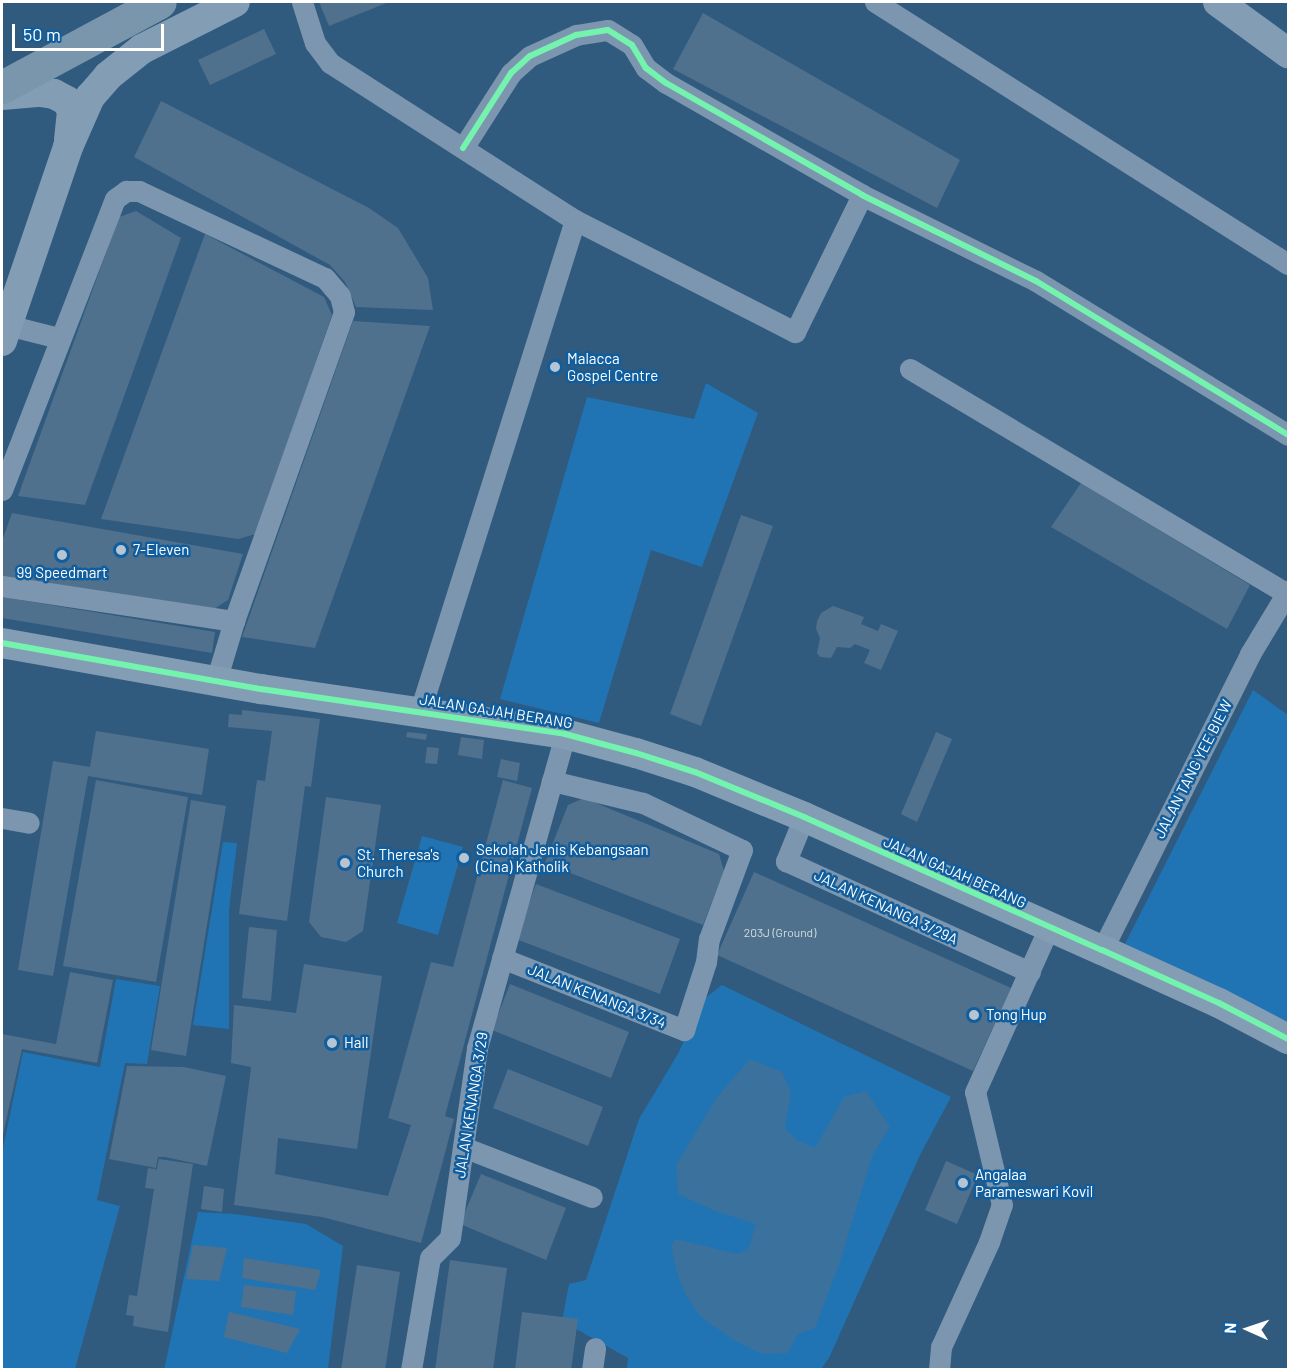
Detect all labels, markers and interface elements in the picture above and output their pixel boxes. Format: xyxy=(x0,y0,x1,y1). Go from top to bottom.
scale bar xyxy=(15,12,166,50)
text: 50 m xyxy=(23,23,61,45)
place label: Malacca Gospel Centre xyxy=(567,349,658,384)
marker: Malacca Gospel Centre xyxy=(548,360,562,374)
place label: 7-Eleven xyxy=(133,541,189,559)
marker: 7-Eleven xyxy=(114,543,128,557)
marker: 99 Speedmart xyxy=(55,548,69,562)
place label: 99 Speedmart xyxy=(17,564,107,582)
street label: JALAN GAJAH BERANG xyxy=(418,690,574,732)
street label: JALAN TANG YEE BIEW xyxy=(1150,697,1236,841)
street label: JALAN GAJAH BERANG xyxy=(881,832,1029,912)
place label: Sekolah Jenis Kebangsaan (Cina) Katholik xyxy=(476,840,649,875)
place label: St. Theresa's Church xyxy=(357,845,439,880)
marker: Sekolah Jenis Kebangsaan (Cina) Katholik xyxy=(457,851,471,865)
marker: St. Theresa's Church xyxy=(338,856,352,870)
street label: JALAN KENANGA 3/29A xyxy=(811,866,961,948)
house number: 203J (Ground) xyxy=(744,926,816,940)
street label: JALAN KENANGA 3/34 xyxy=(525,960,669,1032)
place label: Tong Hup xyxy=(986,1006,1047,1024)
marker: Tong Hup xyxy=(967,1008,981,1022)
street label: JALAN KENANGA 3/29 xyxy=(451,1031,491,1179)
place label: Hall xyxy=(344,1034,368,1052)
marker: Hall xyxy=(325,1036,339,1050)
place label: Angalaa Parameswari Kovil xyxy=(975,1165,1093,1200)
marker: Angalaa Parameswari Kovil xyxy=(956,1176,970,1190)
north arrow xyxy=(1218,1299,1278,1359)
text: N xyxy=(1220,1322,1239,1334)

